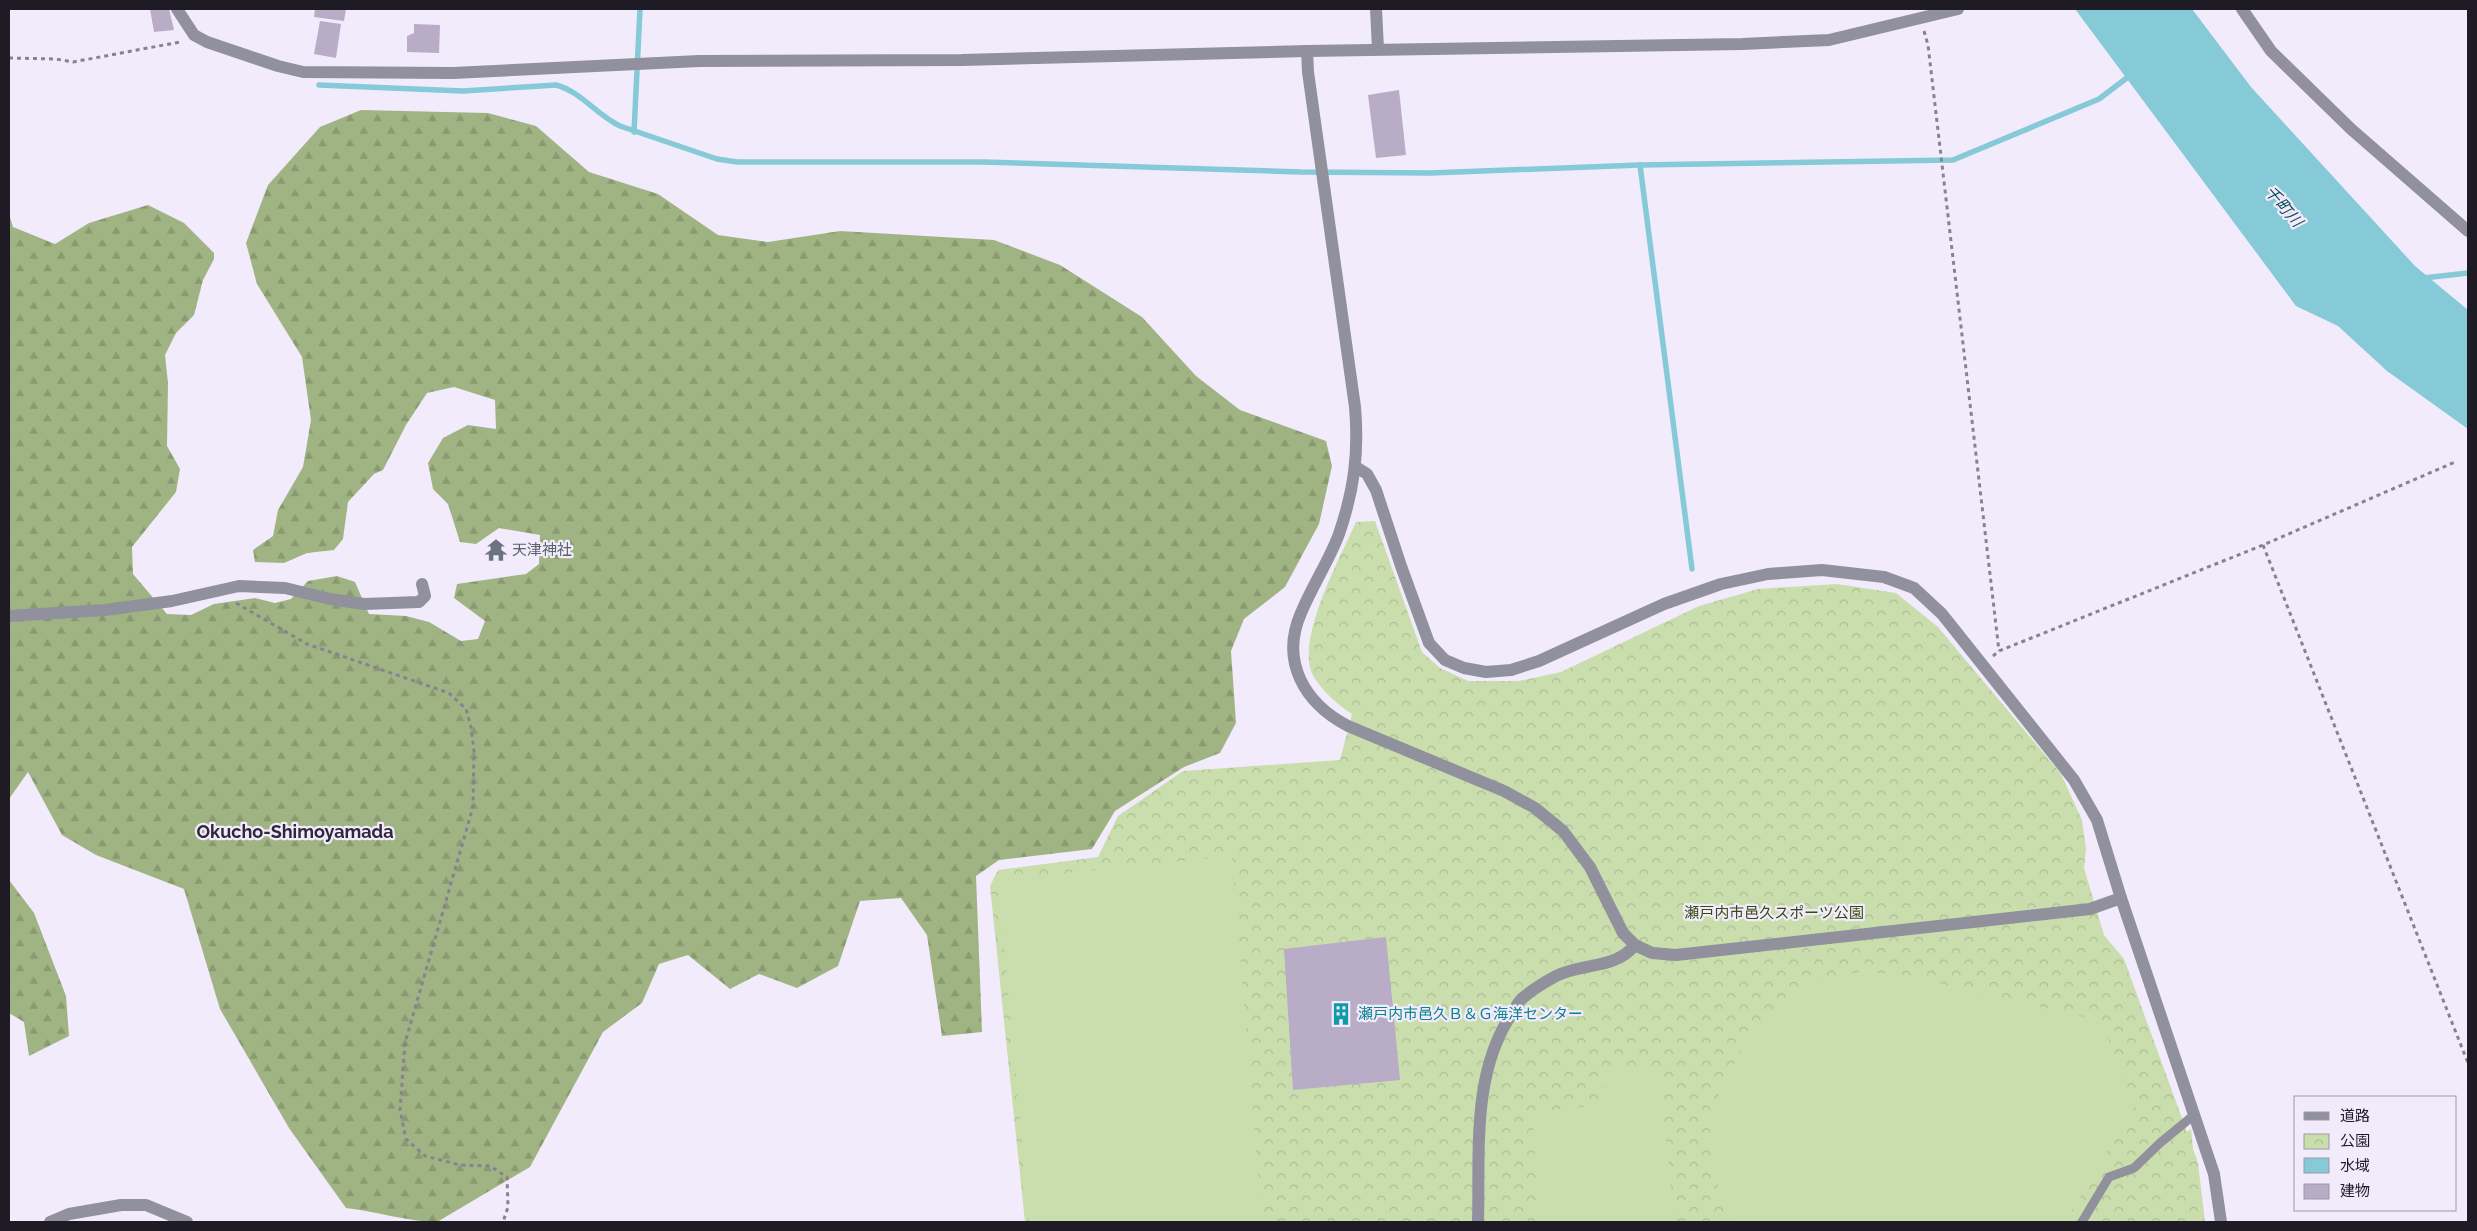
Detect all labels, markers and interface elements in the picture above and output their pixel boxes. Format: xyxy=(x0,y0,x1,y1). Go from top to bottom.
water label: 千町川 xyxy=(2261,182,2308,232)
temple icon: 天津神社 xyxy=(483,537,509,563)
place label: 天津神社 xyxy=(512,541,572,559)
district label: Okucho-Shimoyamada xyxy=(196,821,394,842)
park label: 瀬戸内市邑久スポーツ公園 xyxy=(1684,904,1864,922)
building icon: 瀬戸内市邑久Ｂ＆Ｇ海洋センター xyxy=(1328,1001,1354,1027)
place label: 瀬戸内市邑久Ｂ＆Ｇ海洋センター xyxy=(1358,1005,1583,1023)
legend xyxy=(2294,1096,2457,1211)
text: 道路 xyxy=(2340,1107,2370,1125)
text: 公園 xyxy=(2340,1132,2370,1150)
text: 水域 xyxy=(2340,1157,2370,1175)
text: 建物 xyxy=(2340,1182,2370,1200)

